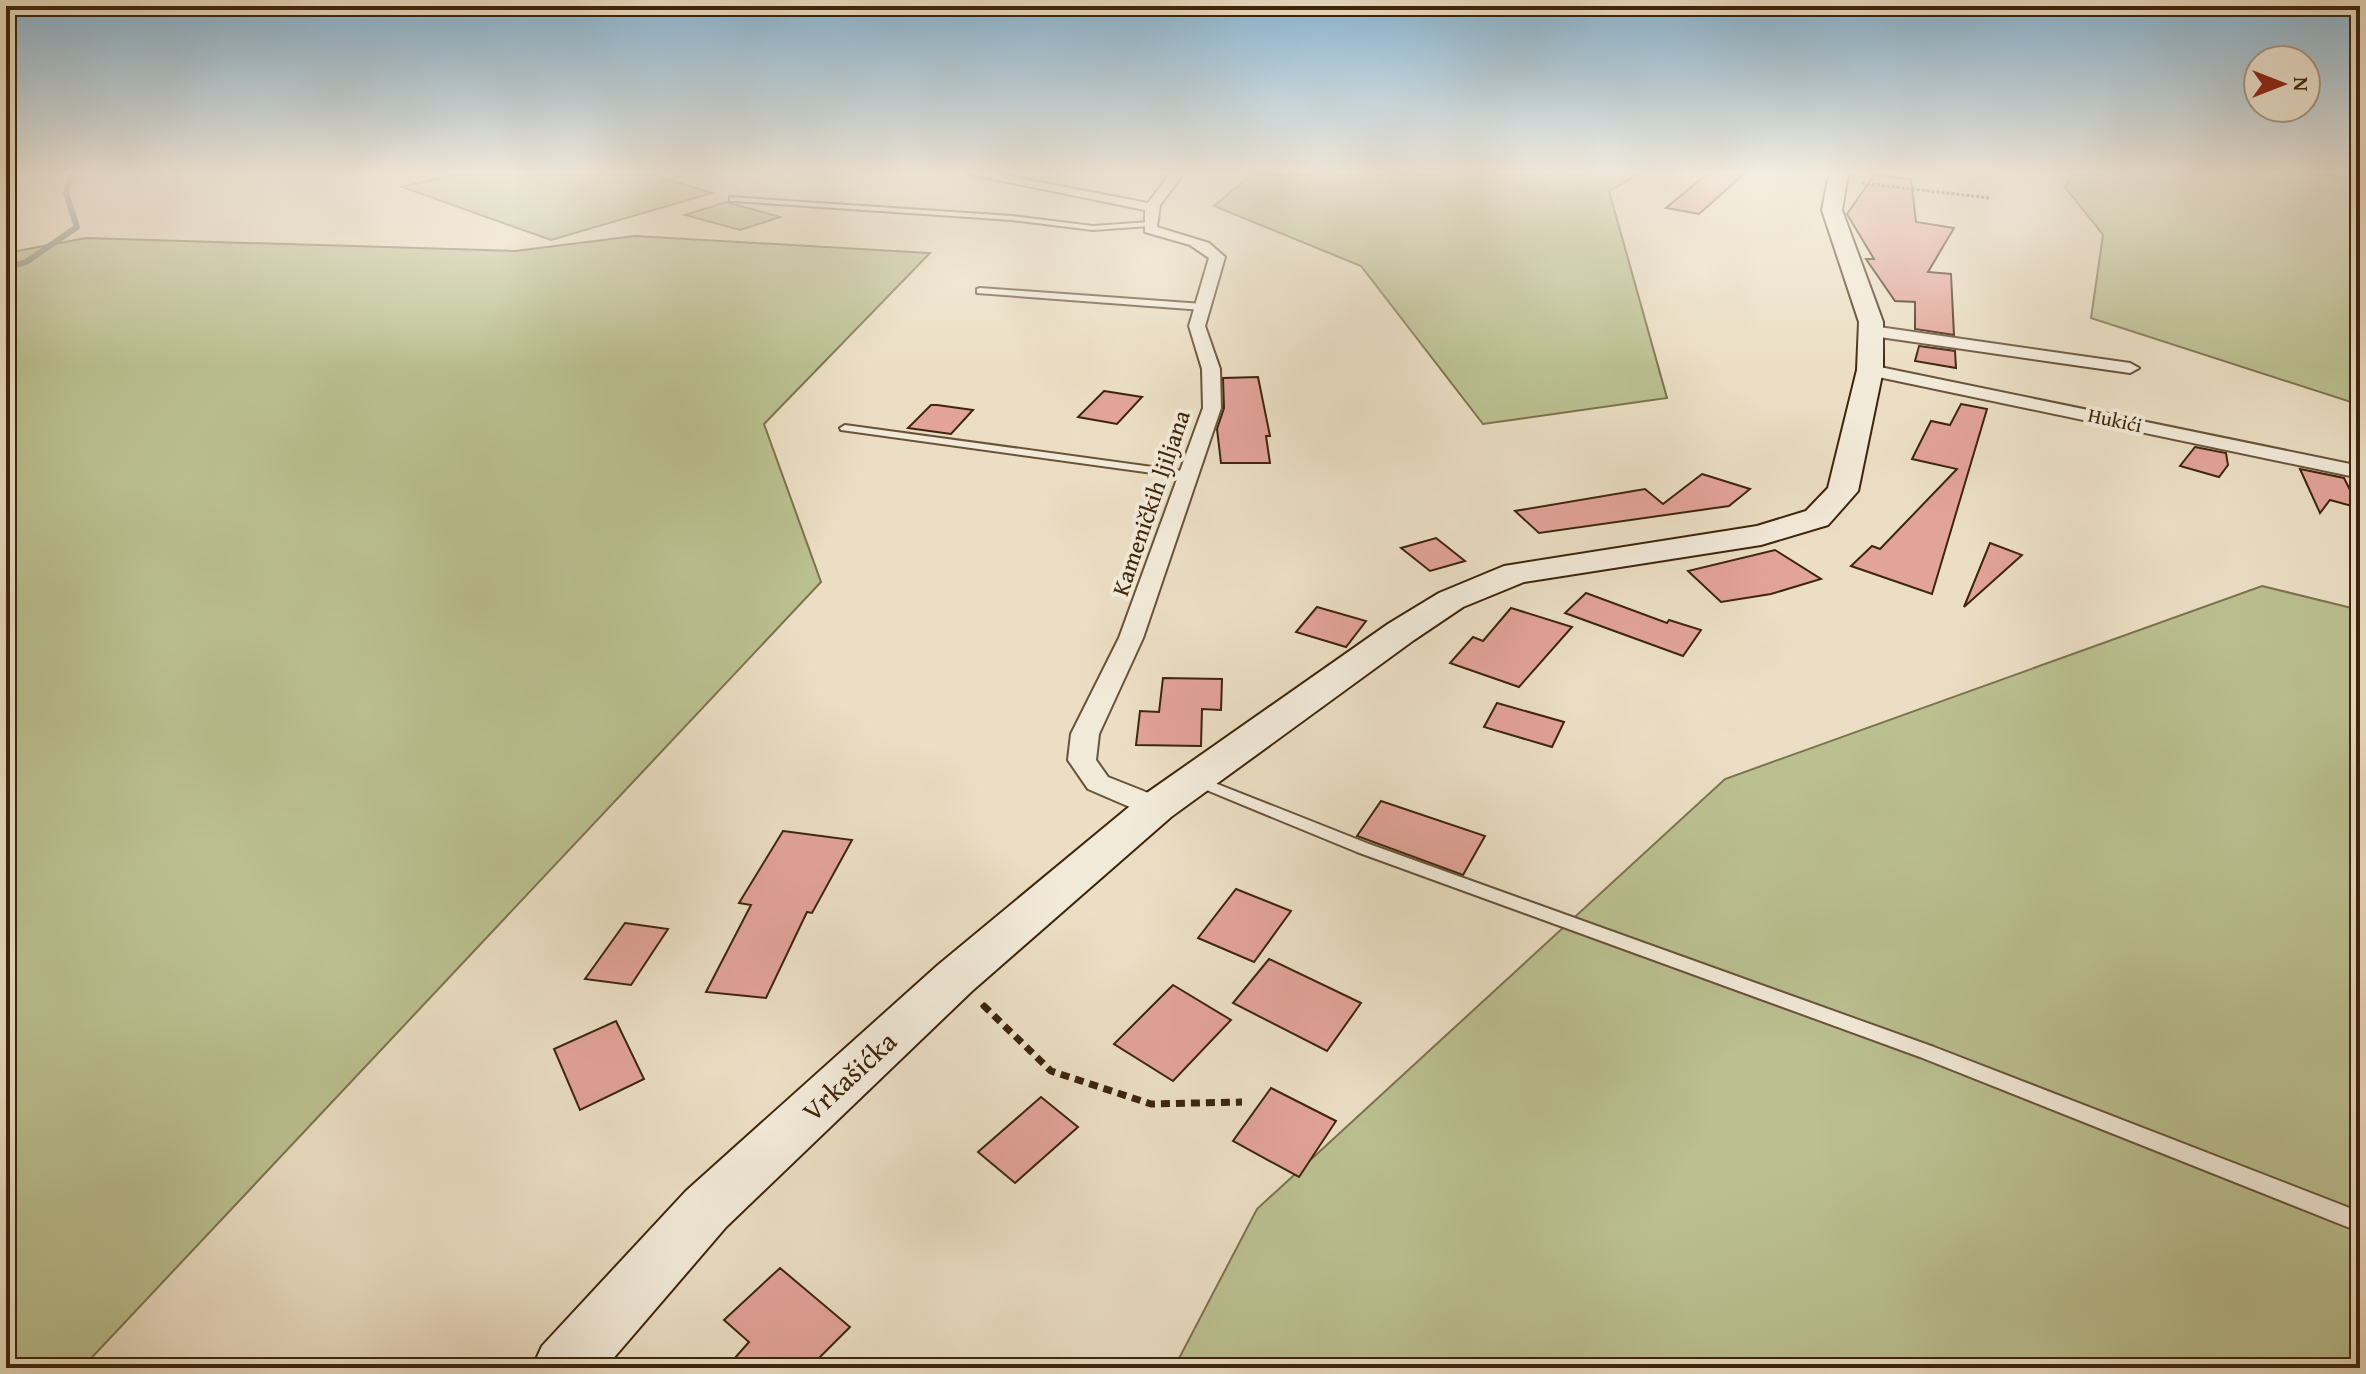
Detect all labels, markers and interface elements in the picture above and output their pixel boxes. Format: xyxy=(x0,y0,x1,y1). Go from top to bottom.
north arrow xyxy=(2242,44,2322,124)
text: N xyxy=(2286,77,2318,92)
street label: Hukići xyxy=(2086,400,2145,439)
street label: Kameničkih ljiljana xyxy=(1102,405,1199,600)
street label: Vrkašićka xyxy=(792,1021,906,1130)

